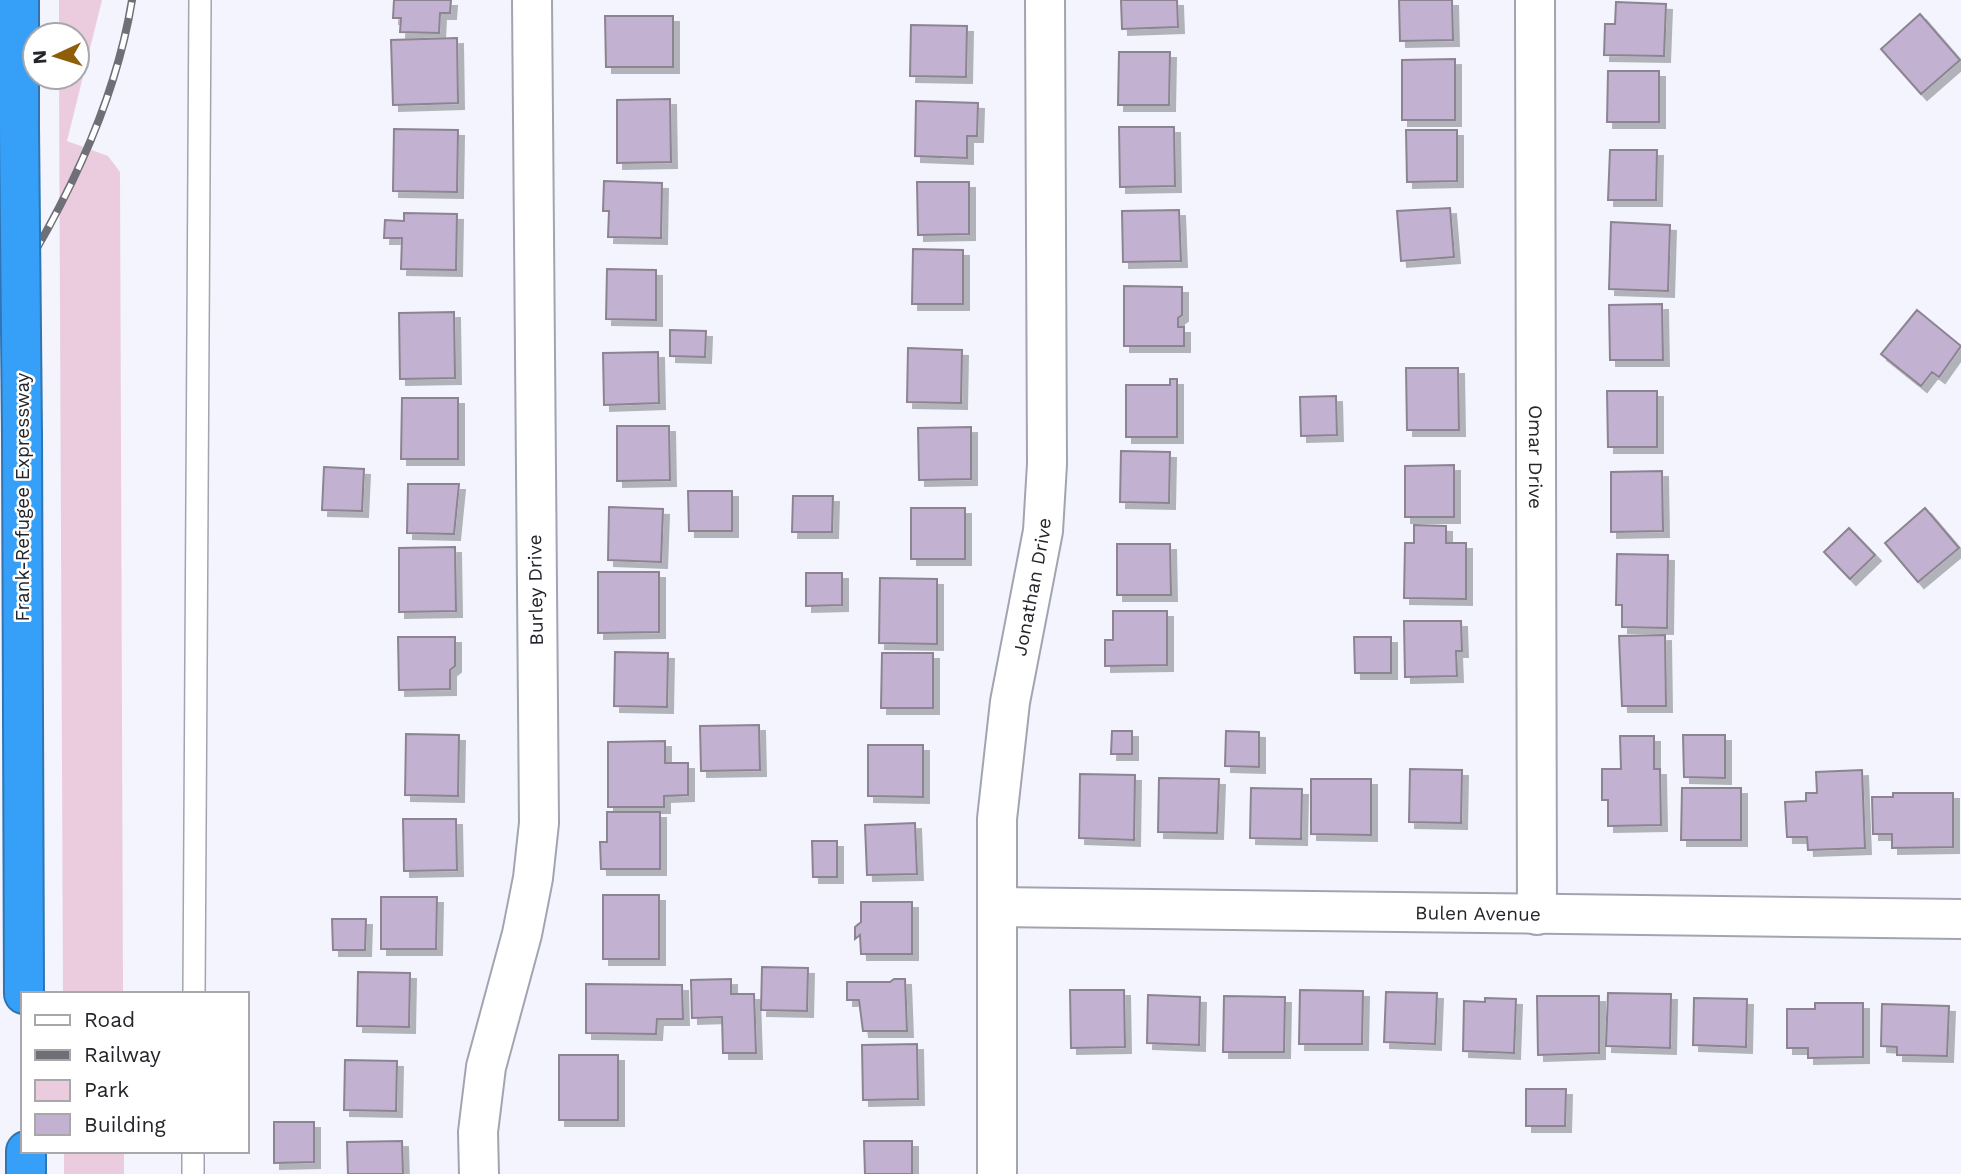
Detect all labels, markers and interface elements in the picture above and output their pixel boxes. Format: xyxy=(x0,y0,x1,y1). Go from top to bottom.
north arrow xyxy=(21,21,91,91)
text: N xyxy=(28,49,52,65)
street label: Frank-Refugee Expressway xyxy=(11,372,34,621)
street label: Omar Drive xyxy=(1524,405,1547,509)
street label: Jonathan Drive xyxy=(1008,517,1056,658)
street label: Burley Drive xyxy=(523,534,548,646)
street label: Bulen Avenue xyxy=(1415,901,1541,926)
legend xyxy=(21,992,248,1153)
text: Road xyxy=(84,1007,135,1032)
text: Railway xyxy=(84,1042,161,1067)
text: Park xyxy=(84,1077,129,1102)
text: Building xyxy=(84,1112,166,1137)

